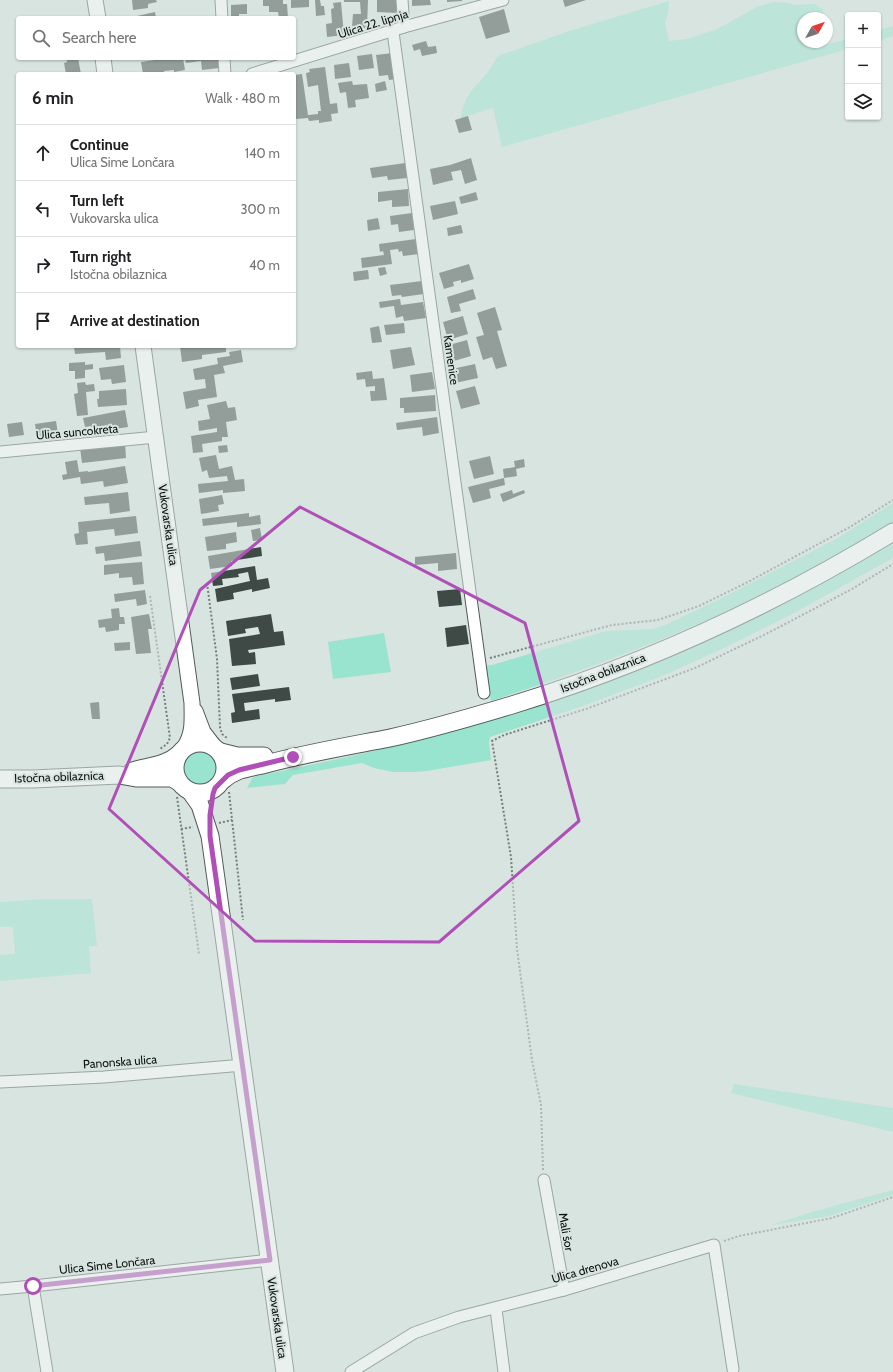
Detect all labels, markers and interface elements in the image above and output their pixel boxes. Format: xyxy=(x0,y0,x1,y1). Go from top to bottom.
street label: Ulica 22. lipnja xyxy=(336,6,410,41)
north arrow xyxy=(797,12,833,48)
map controls xyxy=(845,12,881,120)
button: + xyxy=(845,12,881,48)
search box xyxy=(16,16,296,60)
icon: search xyxy=(30,27,52,49)
text: Search here xyxy=(62,29,137,47)
button: − xyxy=(845,48,881,84)
button: layers xyxy=(845,84,881,120)
text: 6 min xyxy=(32,88,74,108)
text: Walk · 480 m xyxy=(205,90,280,106)
text: Continue xyxy=(70,136,129,154)
icon: ahead xyxy=(32,142,54,164)
text: 140 m xyxy=(245,145,280,161)
text: Ulica Sime Lončara xyxy=(70,154,175,170)
text: Turn left xyxy=(70,192,124,210)
icon: left xyxy=(32,198,54,220)
text: 300 m xyxy=(240,201,280,217)
text: Vukovarska ulica xyxy=(70,210,159,226)
text: Turn right xyxy=(70,248,131,266)
icon: right xyxy=(32,254,54,276)
text: 40 m xyxy=(249,257,280,273)
text: Istočna obilaznica xyxy=(70,266,167,282)
icon: arrive xyxy=(32,310,54,332)
text: Arrive at destination xyxy=(70,312,200,330)
street label: Kamenice xyxy=(441,334,462,386)
street label: Ulica suncokreta xyxy=(35,420,119,443)
street label: Vukovarska ulica xyxy=(155,483,182,567)
street label: Istočna obilaznica xyxy=(558,649,648,696)
route end xyxy=(284,748,302,766)
street label: Istočna obilaznica xyxy=(14,767,104,786)
street label: Panonska ulica xyxy=(82,1051,158,1072)
street label: Mali šor xyxy=(556,1211,577,1253)
street label: Ulica Sime Lončara xyxy=(58,1252,156,1277)
street label: Ulica drenova xyxy=(550,1253,620,1286)
street label: Vukovarska ulica xyxy=(264,1276,291,1360)
route start xyxy=(24,1277,42,1295)

